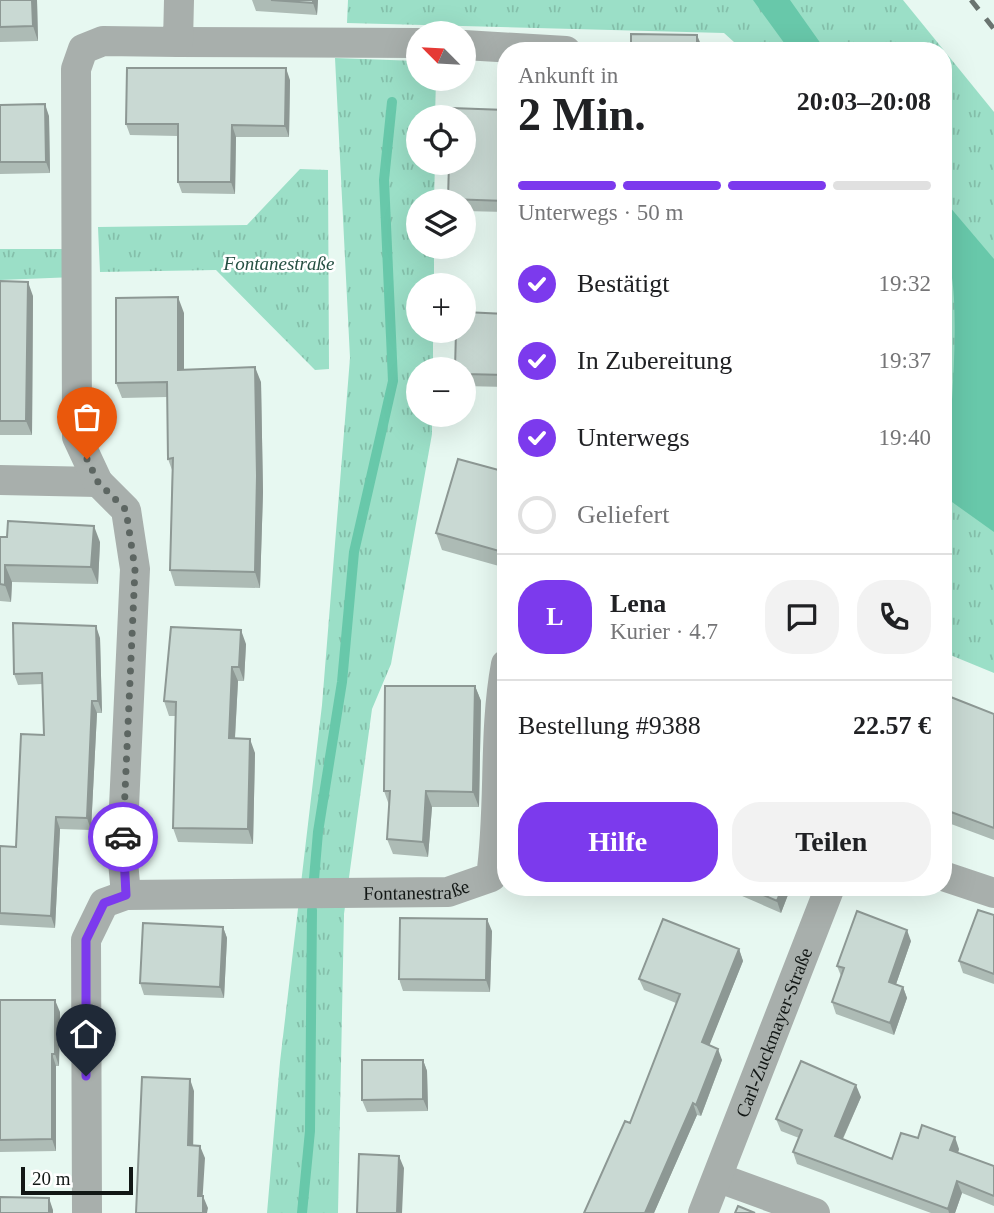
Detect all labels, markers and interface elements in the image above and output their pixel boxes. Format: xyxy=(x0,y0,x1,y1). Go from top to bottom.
north arrow xyxy=(406,21,476,91)
map controls xyxy=(406,21,476,427)
text: Ankunft in xyxy=(518,63,618,88)
text: 20:03–20:08 xyxy=(797,87,931,116)
text: 2 Min. xyxy=(518,89,646,140)
button: locate xyxy=(406,105,476,175)
button: layers xyxy=(406,189,476,259)
text: Unterwegs · 50 m xyxy=(518,200,683,225)
park label: Fontanestraße xyxy=(223,253,334,274)
icon: check xyxy=(518,265,556,303)
text: Bestätigt xyxy=(577,269,669,298)
text: 19:32 xyxy=(879,271,931,296)
button: + xyxy=(406,273,476,343)
icon: check xyxy=(518,342,556,380)
text: In Zubereitung xyxy=(577,346,732,375)
text: 19:37 xyxy=(879,348,931,373)
button: − xyxy=(406,357,476,427)
pin xyxy=(57,387,117,459)
icon: bag xyxy=(68,398,106,436)
icon: check xyxy=(518,419,556,457)
text: Unterwegs xyxy=(577,423,690,452)
text: 19:40 xyxy=(879,425,931,450)
text: Geliefert xyxy=(577,500,669,529)
button: chat xyxy=(765,580,839,654)
button: phone xyxy=(857,580,931,654)
text: Lena xyxy=(610,589,666,618)
text: L xyxy=(546,602,564,631)
text: Kurier · 4.7 xyxy=(610,619,718,644)
text: Bestellung #9388 xyxy=(518,711,701,740)
text: 22.57 € xyxy=(853,711,931,740)
courier xyxy=(88,802,158,872)
button: Hilfe xyxy=(518,802,718,882)
button: Teilen xyxy=(732,802,931,882)
icon: car xyxy=(104,818,142,856)
street label: Fontanestraße xyxy=(363,875,472,904)
street label: Carl-Zuckmayer-Straße xyxy=(731,945,816,1120)
pin xyxy=(56,1004,116,1076)
icon: home xyxy=(67,1015,105,1053)
scale bar xyxy=(21,1164,133,1196)
text: 20 m xyxy=(32,1168,71,1189)

